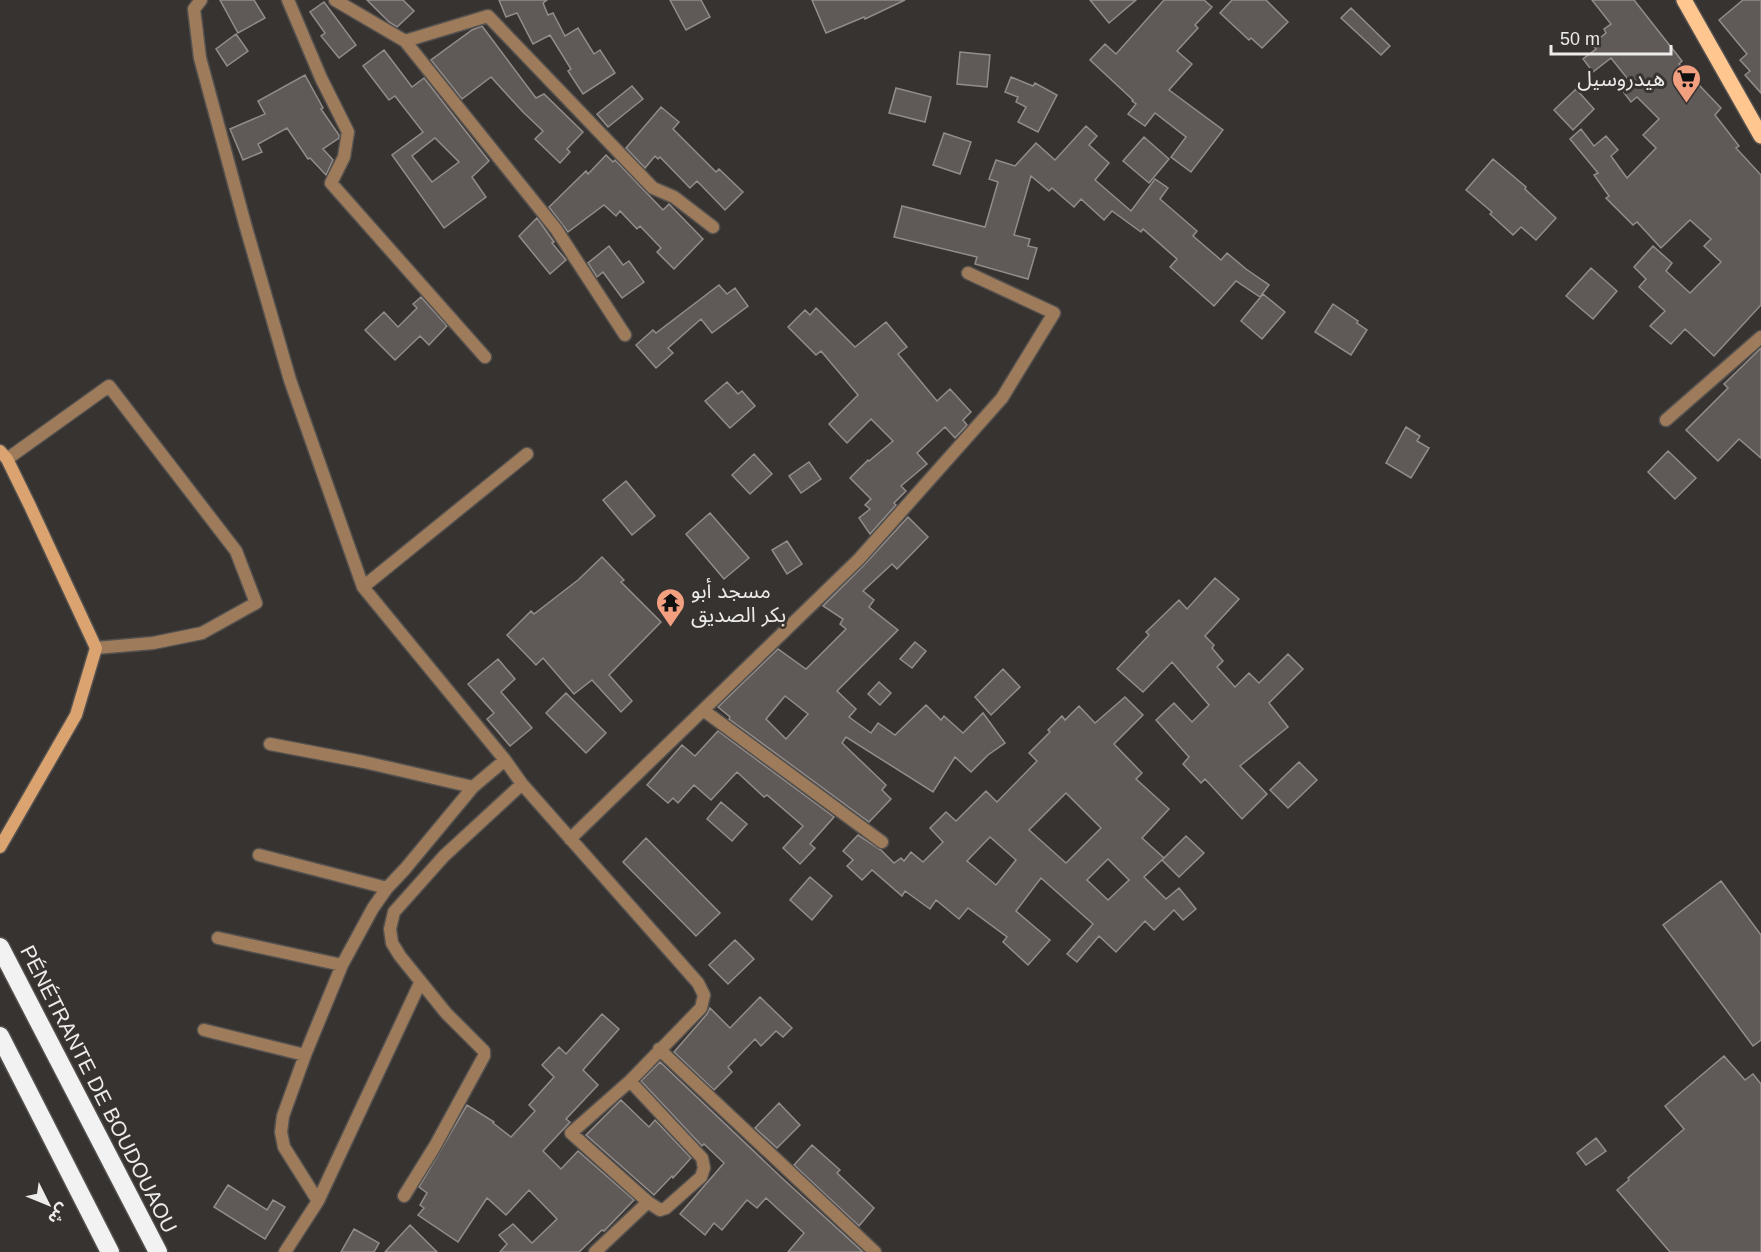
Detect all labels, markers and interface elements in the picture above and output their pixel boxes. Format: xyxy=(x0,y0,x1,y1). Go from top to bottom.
scale bar xyxy=(1551,18,1671,56)
text: 50 m xyxy=(1560,29,1600,49)
supermarket icon: هيدروسيل xyxy=(1670,62,1702,104)
place label: هيدروسيل xyxy=(1577,67,1665,91)
place label: مسجد أبو بكر الصديق xyxy=(691,578,786,628)
temple icon: مسجد أبو بكر الصديق xyxy=(654,586,686,628)
street label: PÉNÉTRANTE DE BOUDOUAOU xyxy=(16,941,182,1237)
north arrow xyxy=(18,1174,78,1234)
text: ش xyxy=(44,1199,72,1228)

